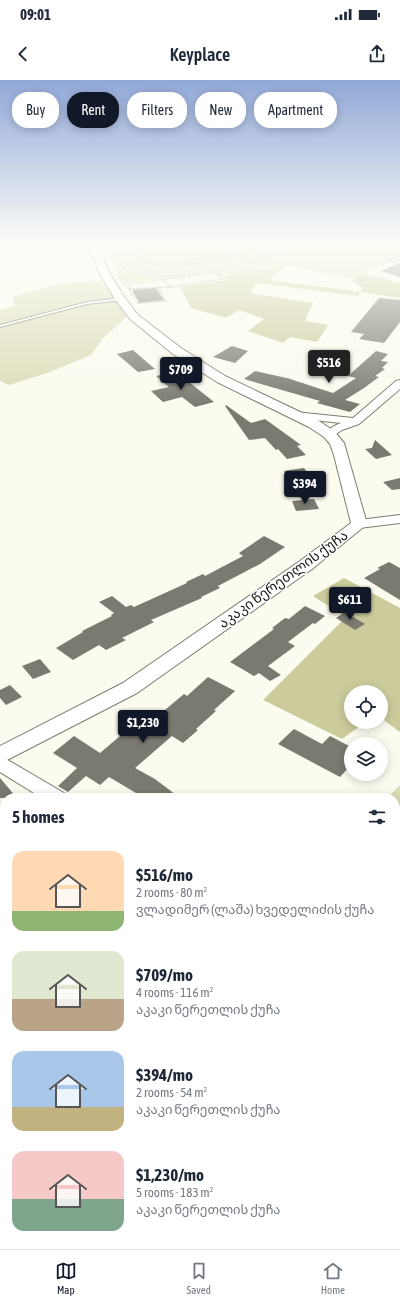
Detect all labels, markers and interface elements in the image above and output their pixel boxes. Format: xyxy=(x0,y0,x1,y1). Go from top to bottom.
text: 09:01 xyxy=(20,6,51,23)
icon: back xyxy=(12,43,34,65)
icon: share xyxy=(366,43,388,65)
text: Keyplace xyxy=(170,44,230,65)
chip: Buy xyxy=(12,92,59,128)
chip: Rent xyxy=(67,92,119,128)
chip: Filters xyxy=(127,92,187,128)
chip: New xyxy=(195,92,246,128)
chip: Apartment xyxy=(254,92,337,128)
pin: $516 xyxy=(305,350,353,384)
text: $516 xyxy=(317,355,341,370)
pin: $709 xyxy=(157,357,205,391)
text: $709 xyxy=(169,362,193,377)
pin: $394 xyxy=(281,471,329,505)
text: $394 xyxy=(293,476,317,491)
street label: აკაკი წერეთლის ქუჩა xyxy=(215,527,351,632)
pin: $611 xyxy=(326,587,374,621)
text: $611 xyxy=(338,592,362,607)
map controls xyxy=(344,685,388,781)
button: locate xyxy=(344,685,388,729)
pin: $1,230 xyxy=(110,710,176,744)
text: $1,230 xyxy=(127,715,159,730)
button: layers xyxy=(344,737,388,781)
icon: filters xyxy=(366,806,388,828)
text: 5 homes xyxy=(12,807,65,827)
text: $516/mo xyxy=(136,865,193,885)
icon: home xyxy=(44,867,92,915)
text: 2 rooms · 80 m² xyxy=(136,885,207,900)
text: ვლადიმერ (ლაშა) ხვედელიძის ქუჩა xyxy=(136,902,374,917)
text: $709/mo xyxy=(136,965,193,985)
icon: home xyxy=(44,967,92,1015)
text: 4 rooms · 116 m² xyxy=(136,985,213,1000)
text: აკაკი წერეთლის ქუჩა xyxy=(136,1002,281,1017)
text: $394/mo xyxy=(136,1065,193,1085)
icon: home xyxy=(44,1067,92,1115)
text: 2 rooms · 54 m² xyxy=(136,1085,207,1100)
text: აკაკი წერეთლის ქუჩა xyxy=(136,1102,281,1117)
text: $1,230/mo xyxy=(136,1165,204,1185)
icon: home xyxy=(44,1167,92,1215)
text: 5 rooms · 183 m² xyxy=(136,1185,213,1200)
text: აკაკი წერეთლის ქუჩა xyxy=(136,1202,281,1217)
tab: Map xyxy=(55,1260,77,1296)
tab: Saved xyxy=(187,1260,211,1296)
tab: Home xyxy=(321,1260,345,1296)

